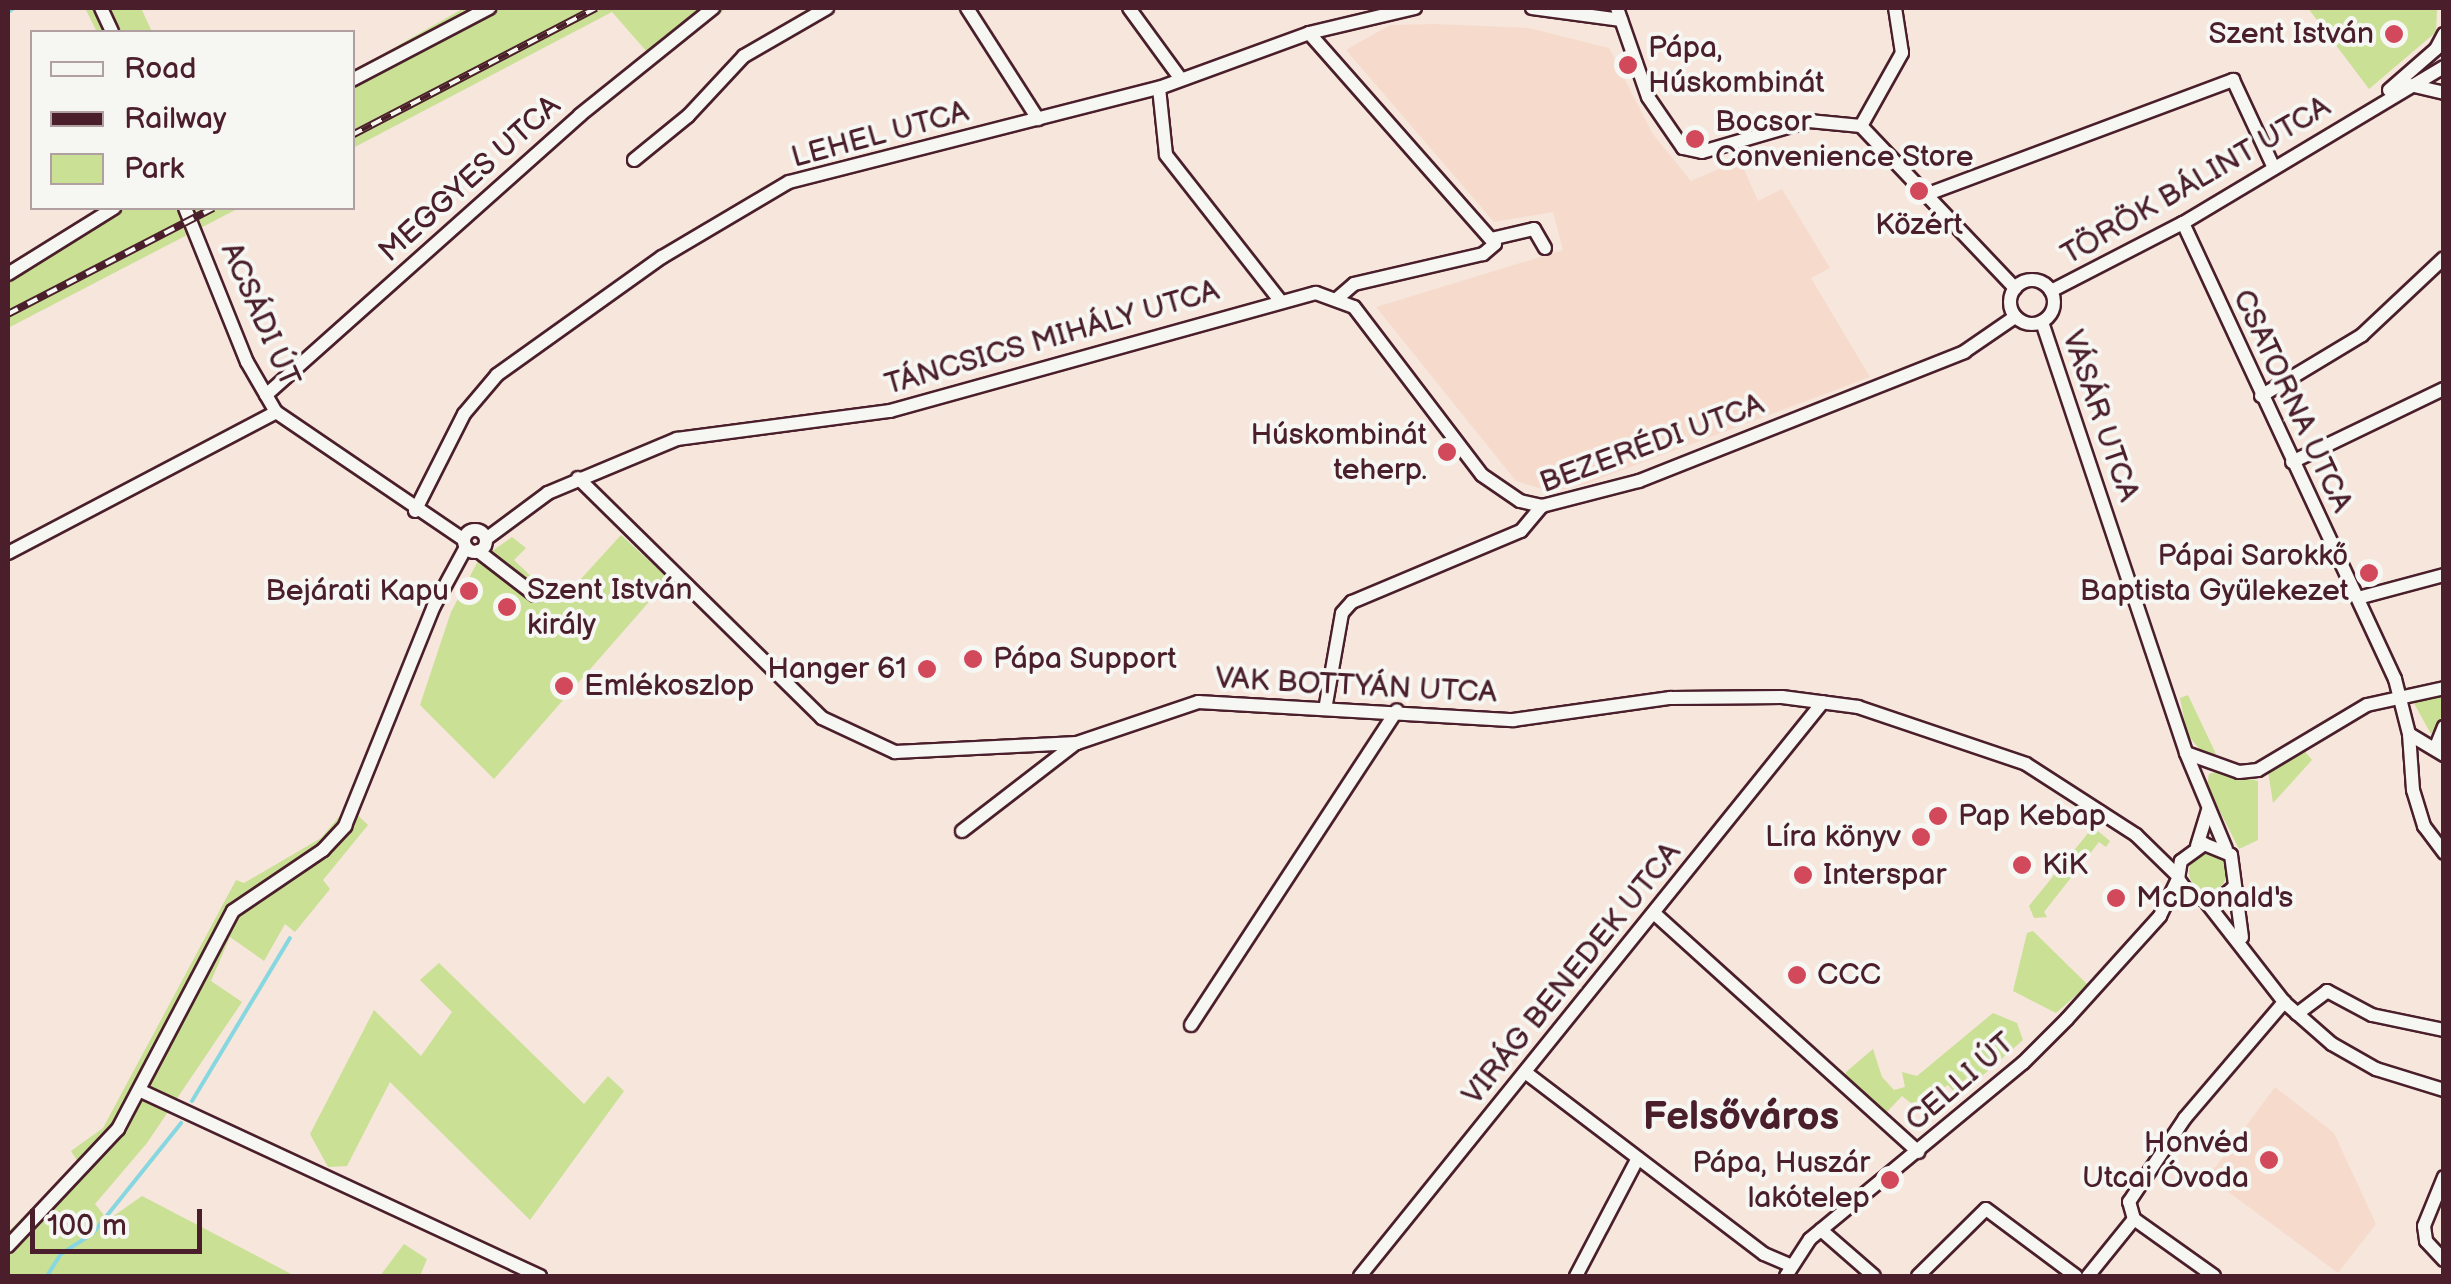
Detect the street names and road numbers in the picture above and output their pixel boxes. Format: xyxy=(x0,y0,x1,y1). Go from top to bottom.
street label: MEGGYES UTCA xyxy=(372,88,568,270)
street label: TÖRÖK BÁLINT UTCA xyxy=(2055,89,2337,273)
street label: LEHEL UTCA xyxy=(788,94,972,176)
street label: ACSÁDI ÚT xyxy=(212,237,308,393)
street label: TÁNCSICS MIHÁLY UTCA xyxy=(881,273,1223,403)
street label: CSATORNA UTCA xyxy=(2225,284,2359,518)
street label: VÁSÁR UTCA xyxy=(2054,326,2146,506)
street label: BEZERÉDI UTCA xyxy=(1535,387,1769,501)
street label: VAK BOTTYÁN UTCA xyxy=(1214,661,1498,711)
street label: VIRÁG BENEDEK UTCA xyxy=(1455,836,1689,1112)
street label: CELLI ÚT xyxy=(1898,1025,2022,1139)

